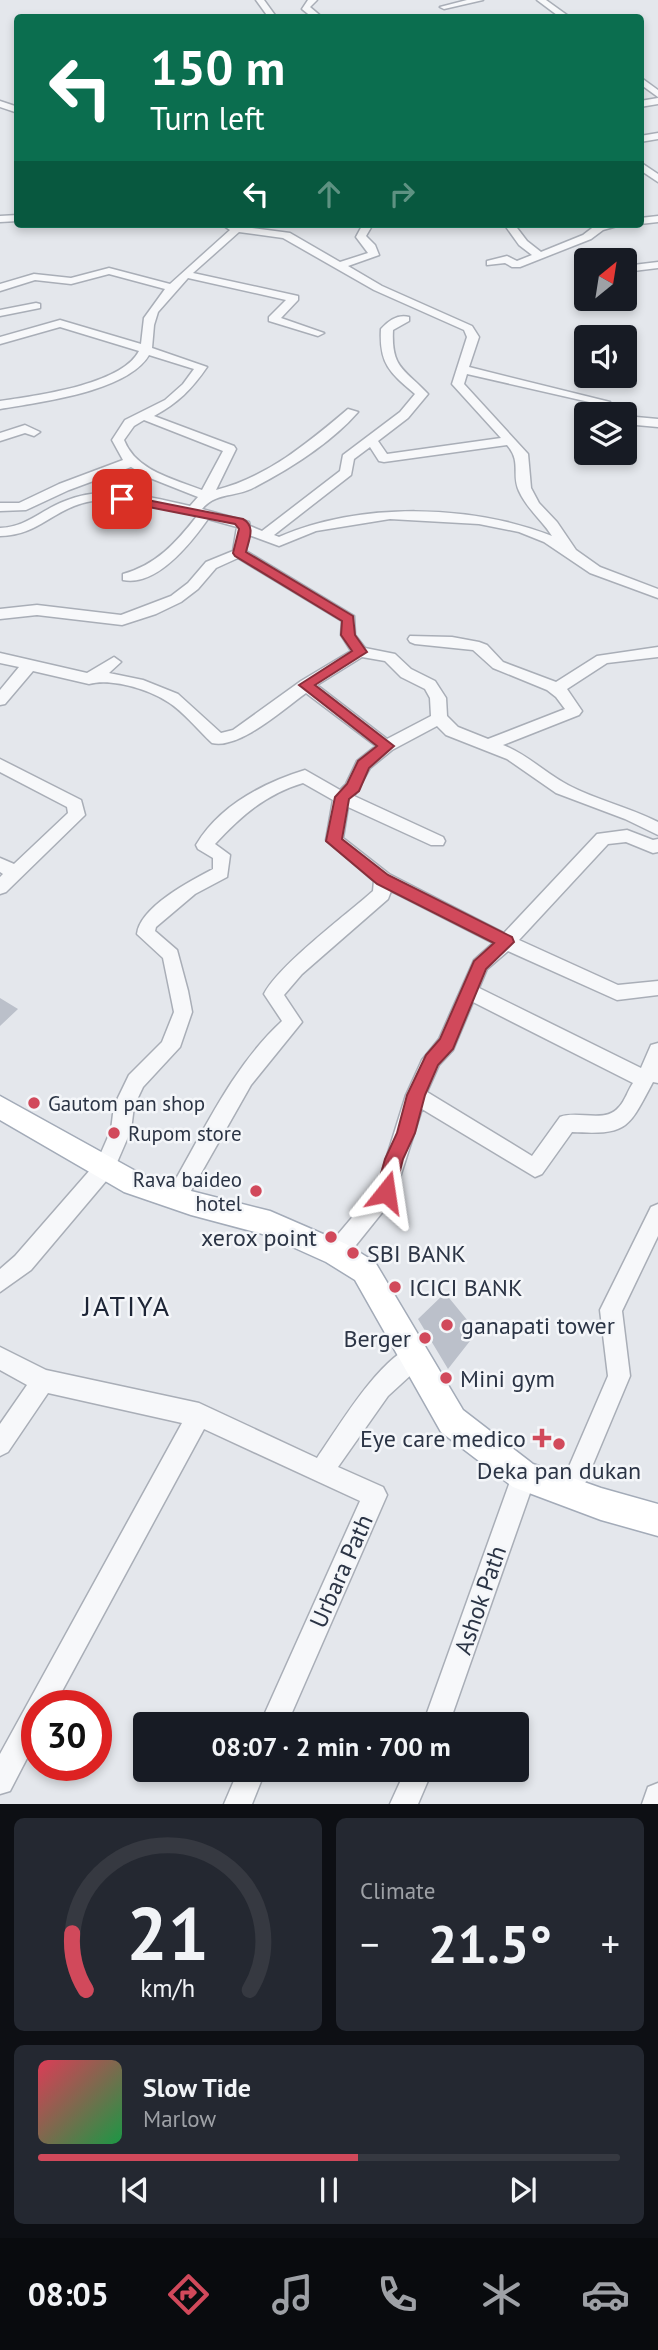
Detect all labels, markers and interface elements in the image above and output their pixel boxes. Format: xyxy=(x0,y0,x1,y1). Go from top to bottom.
text: 150 m xyxy=(150,35,285,99)
icon: left xyxy=(35,42,126,133)
text: Turn left xyxy=(150,97,265,139)
icon: left xyxy=(237,175,275,213)
icon: ahead xyxy=(310,175,348,213)
icon: right xyxy=(383,175,421,213)
north arrow xyxy=(574,248,637,312)
map controls xyxy=(574,248,637,465)
button: sound xyxy=(574,325,637,388)
button: layers xyxy=(574,402,637,465)
pin xyxy=(92,469,152,529)
icon: arrive xyxy=(103,480,141,518)
place label: Gautom pan shop xyxy=(48,1090,205,1117)
marker: Gautom pan shop xyxy=(26,1095,42,1111)
place label: Rupom store xyxy=(128,1120,242,1147)
marker: Rupom store xyxy=(106,1125,122,1141)
position arrow xyxy=(349,1155,423,1229)
place label: Rava baideo hotel xyxy=(133,1166,242,1217)
marker: Rava baideo hotel xyxy=(248,1183,264,1199)
place label: xerox point xyxy=(201,1222,317,1253)
marker: xerox point xyxy=(323,1229,339,1245)
place label: SBI BANK xyxy=(367,1238,466,1269)
marker: SBI BANK xyxy=(345,1245,361,1261)
place label: ICICI BANK xyxy=(409,1272,523,1303)
marker: ICICI BANK xyxy=(387,1279,403,1295)
district label: JATIYA xyxy=(82,1287,171,1324)
place label: ganapati tower xyxy=(461,1310,615,1341)
marker: ganapati tower xyxy=(439,1317,455,1333)
place label: Berger xyxy=(343,1323,411,1354)
marker: Berger xyxy=(417,1330,433,1346)
place label: Mini gym xyxy=(460,1363,555,1394)
marker: Mini gym xyxy=(438,1370,454,1386)
place label: Eye care medico xyxy=(360,1423,526,1454)
marker: Eye care medico xyxy=(532,1428,552,1448)
marker: Deka pan dukan xyxy=(551,1436,567,1452)
place label: Deka pan dukan xyxy=(477,1455,641,1486)
street label: Urbara Path xyxy=(302,1509,380,1633)
street label: Ashok Path xyxy=(447,1541,513,1659)
speed limit sign: 30 xyxy=(21,1690,112,1781)
text: 08:07 · 2 min · 700 m xyxy=(211,1730,451,1763)
text: Climate xyxy=(360,1876,435,1905)
text: 21 xyxy=(127,1887,209,1981)
text: 21.5° xyxy=(428,1910,552,1977)
text: − xyxy=(360,1919,379,1968)
text: + xyxy=(601,1919,620,1968)
text: km/h xyxy=(141,1972,195,2004)
text: Slow Tide xyxy=(143,2071,251,2104)
text: Marlow xyxy=(143,2104,216,2133)
icon: previous xyxy=(116,2171,154,2209)
icon: pause xyxy=(310,2171,348,2209)
icon: next xyxy=(504,2171,542,2209)
icon: directions xyxy=(164,2270,213,2319)
icon: music xyxy=(268,2270,317,2319)
icon: phone xyxy=(373,2270,422,2319)
icon: climate xyxy=(477,2270,526,2319)
icon: car xyxy=(581,2270,630,2319)
text: 08:05 xyxy=(28,2273,109,2315)

